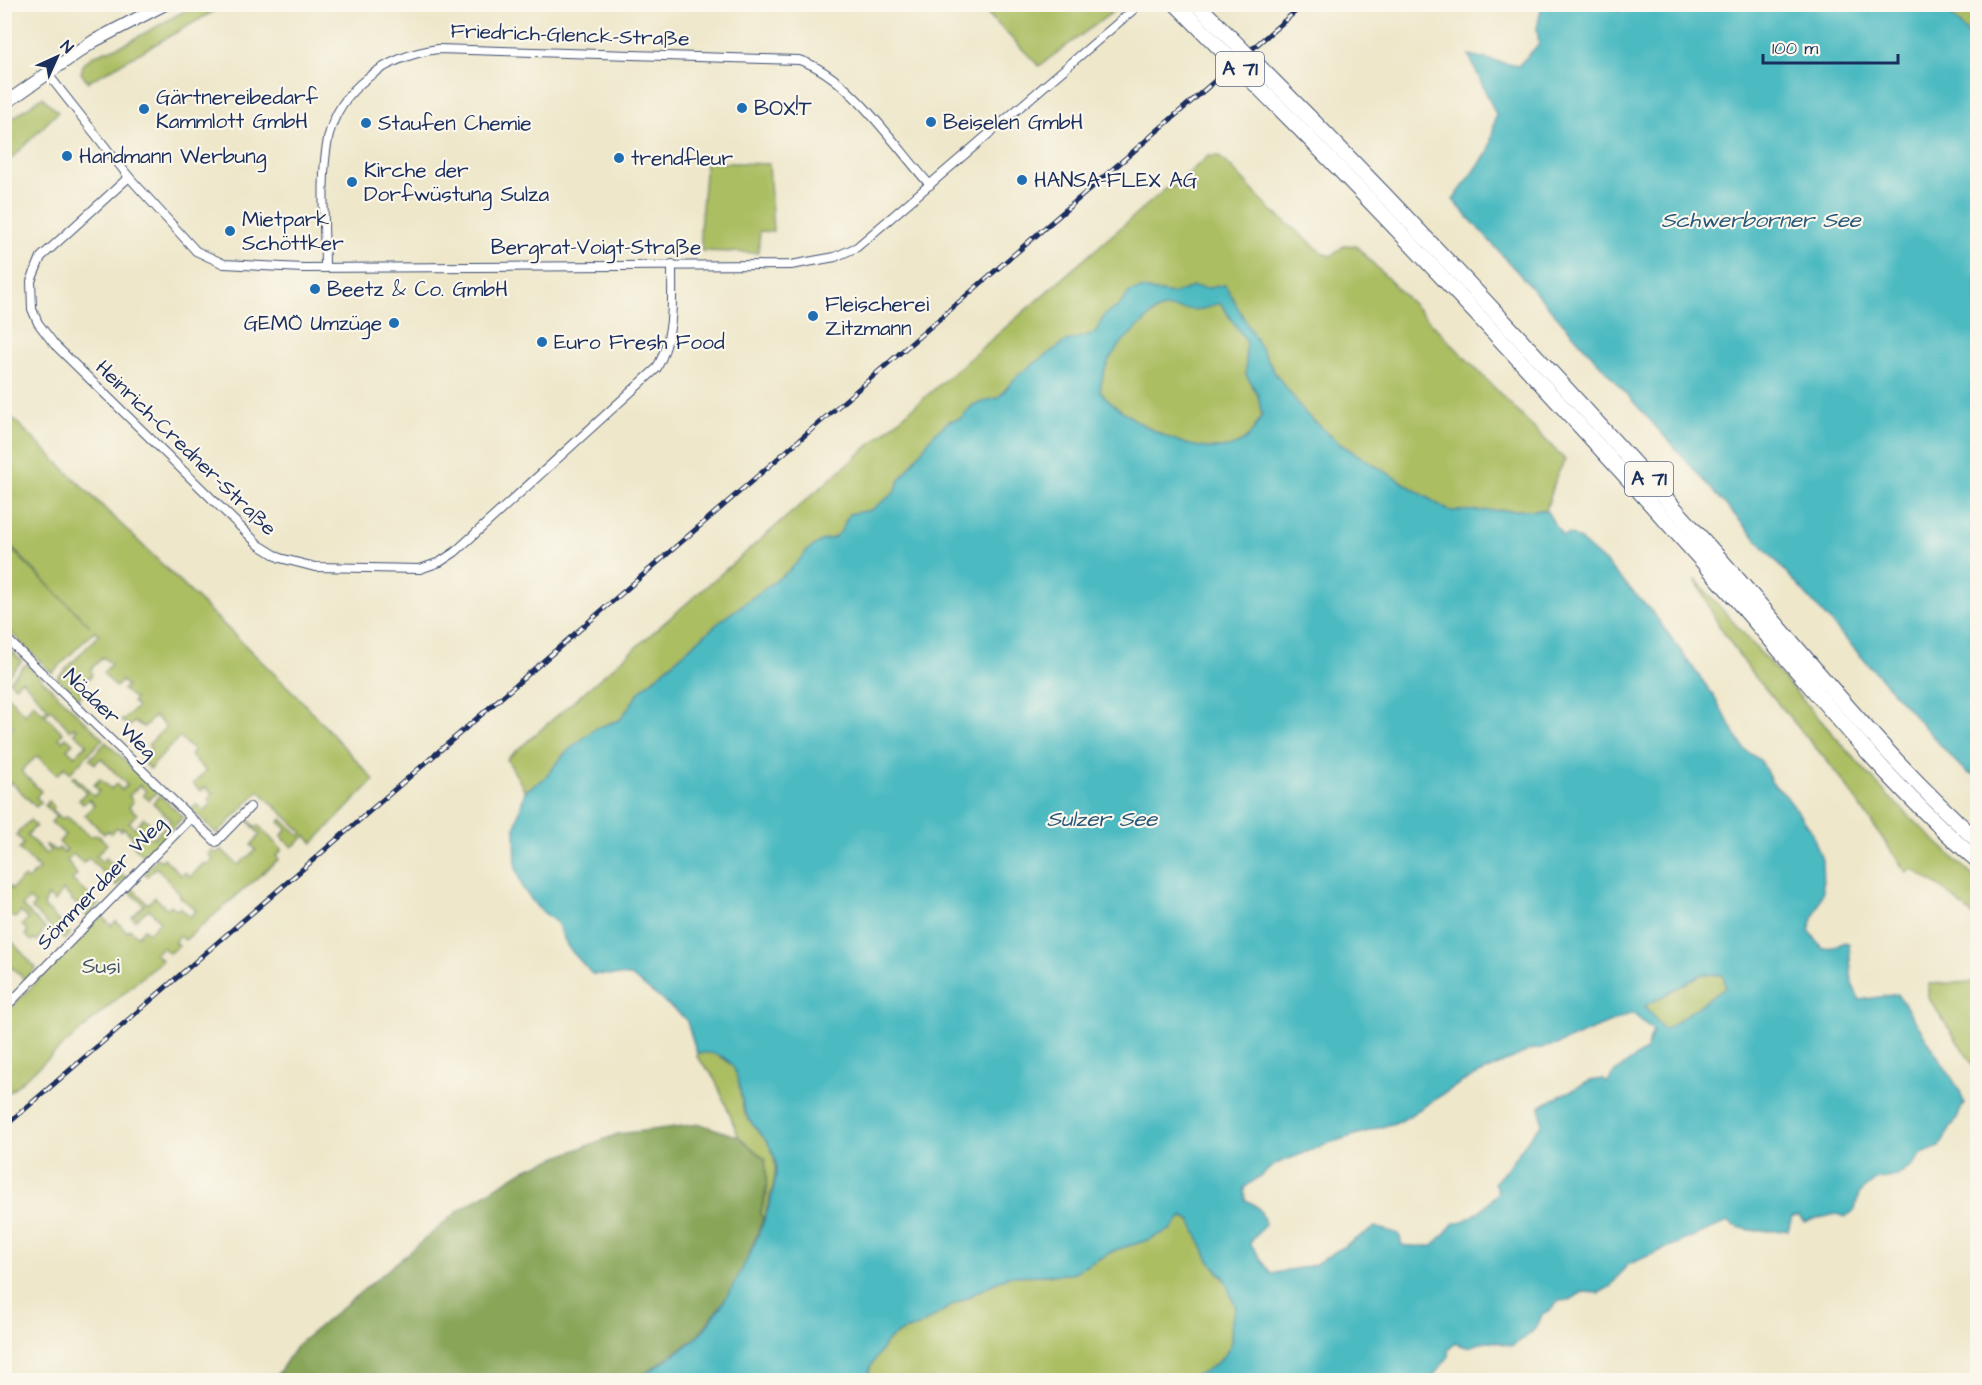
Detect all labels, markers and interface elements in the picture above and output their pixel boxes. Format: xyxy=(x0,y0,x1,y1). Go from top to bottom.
street label: Friedrich-Glenck-Straße xyxy=(450,16,690,54)
north arrow xyxy=(27,27,87,87)
scale bar xyxy=(1763,27,1898,65)
text: N xyxy=(56,36,78,58)
text: 100 m xyxy=(1772,36,1818,61)
road number: A 71 xyxy=(1216,52,1264,86)
place label: Gärtnereibedarf Kammlott GmbH xyxy=(156,83,318,136)
place label: BOX!T xyxy=(754,94,812,123)
marker: BOX!T xyxy=(735,101,749,115)
marker: Gärtnereibedarf Kammlott GmbH xyxy=(137,102,151,116)
place label: Beiselen GmbH xyxy=(943,108,1084,137)
place label: Staufen Chemie xyxy=(378,109,532,138)
marker: Beiselen GmbH xyxy=(924,115,938,129)
marker: Staufen Chemie xyxy=(359,116,373,130)
place label: Handmann Werbung xyxy=(79,142,267,173)
place label: trendfleur xyxy=(631,144,734,173)
marker: Handmann Werbung xyxy=(60,149,74,163)
marker: trendfleur xyxy=(612,151,626,165)
place label: Kirche der Dorfwüstung Sulza xyxy=(364,156,549,211)
place label: HANSA-FLEX AG xyxy=(1034,166,1198,195)
marker: HANSA-FLEX AG xyxy=(1015,173,1029,187)
marker: Kirche der Dorfwüstung Sulza xyxy=(345,175,359,189)
place label: Mietpark Schöttker xyxy=(242,205,344,258)
water label: Schwerborner See xyxy=(1661,205,1862,236)
marker: Mietpark Schöttker xyxy=(223,224,237,238)
street label: Bergrat-Voigt-Straße xyxy=(491,233,701,264)
place label: Beetz & Co. GmbH xyxy=(327,275,508,304)
marker: Beetz & Co. GmbH xyxy=(308,282,322,296)
place label: Fleischerei Zitzmann xyxy=(825,290,929,343)
place label: GEMÖ Umzüge xyxy=(244,309,382,340)
marker: Fleischerei Zitzmann xyxy=(806,309,820,323)
marker: GEMÖ Umzüge xyxy=(387,316,401,330)
place label: Euro Fresh Food xyxy=(554,328,725,357)
marker: Euro Fresh Food xyxy=(535,335,549,349)
street label: Heinrich-Credner-Straße xyxy=(89,354,283,542)
road number: A 71 xyxy=(1625,462,1673,496)
street label: Nödaer Weg xyxy=(55,662,163,768)
water label: Sulzer See xyxy=(1047,804,1158,835)
street label: Sömmerdaer Weg xyxy=(30,810,174,958)
park label: Susi xyxy=(82,952,120,981)

